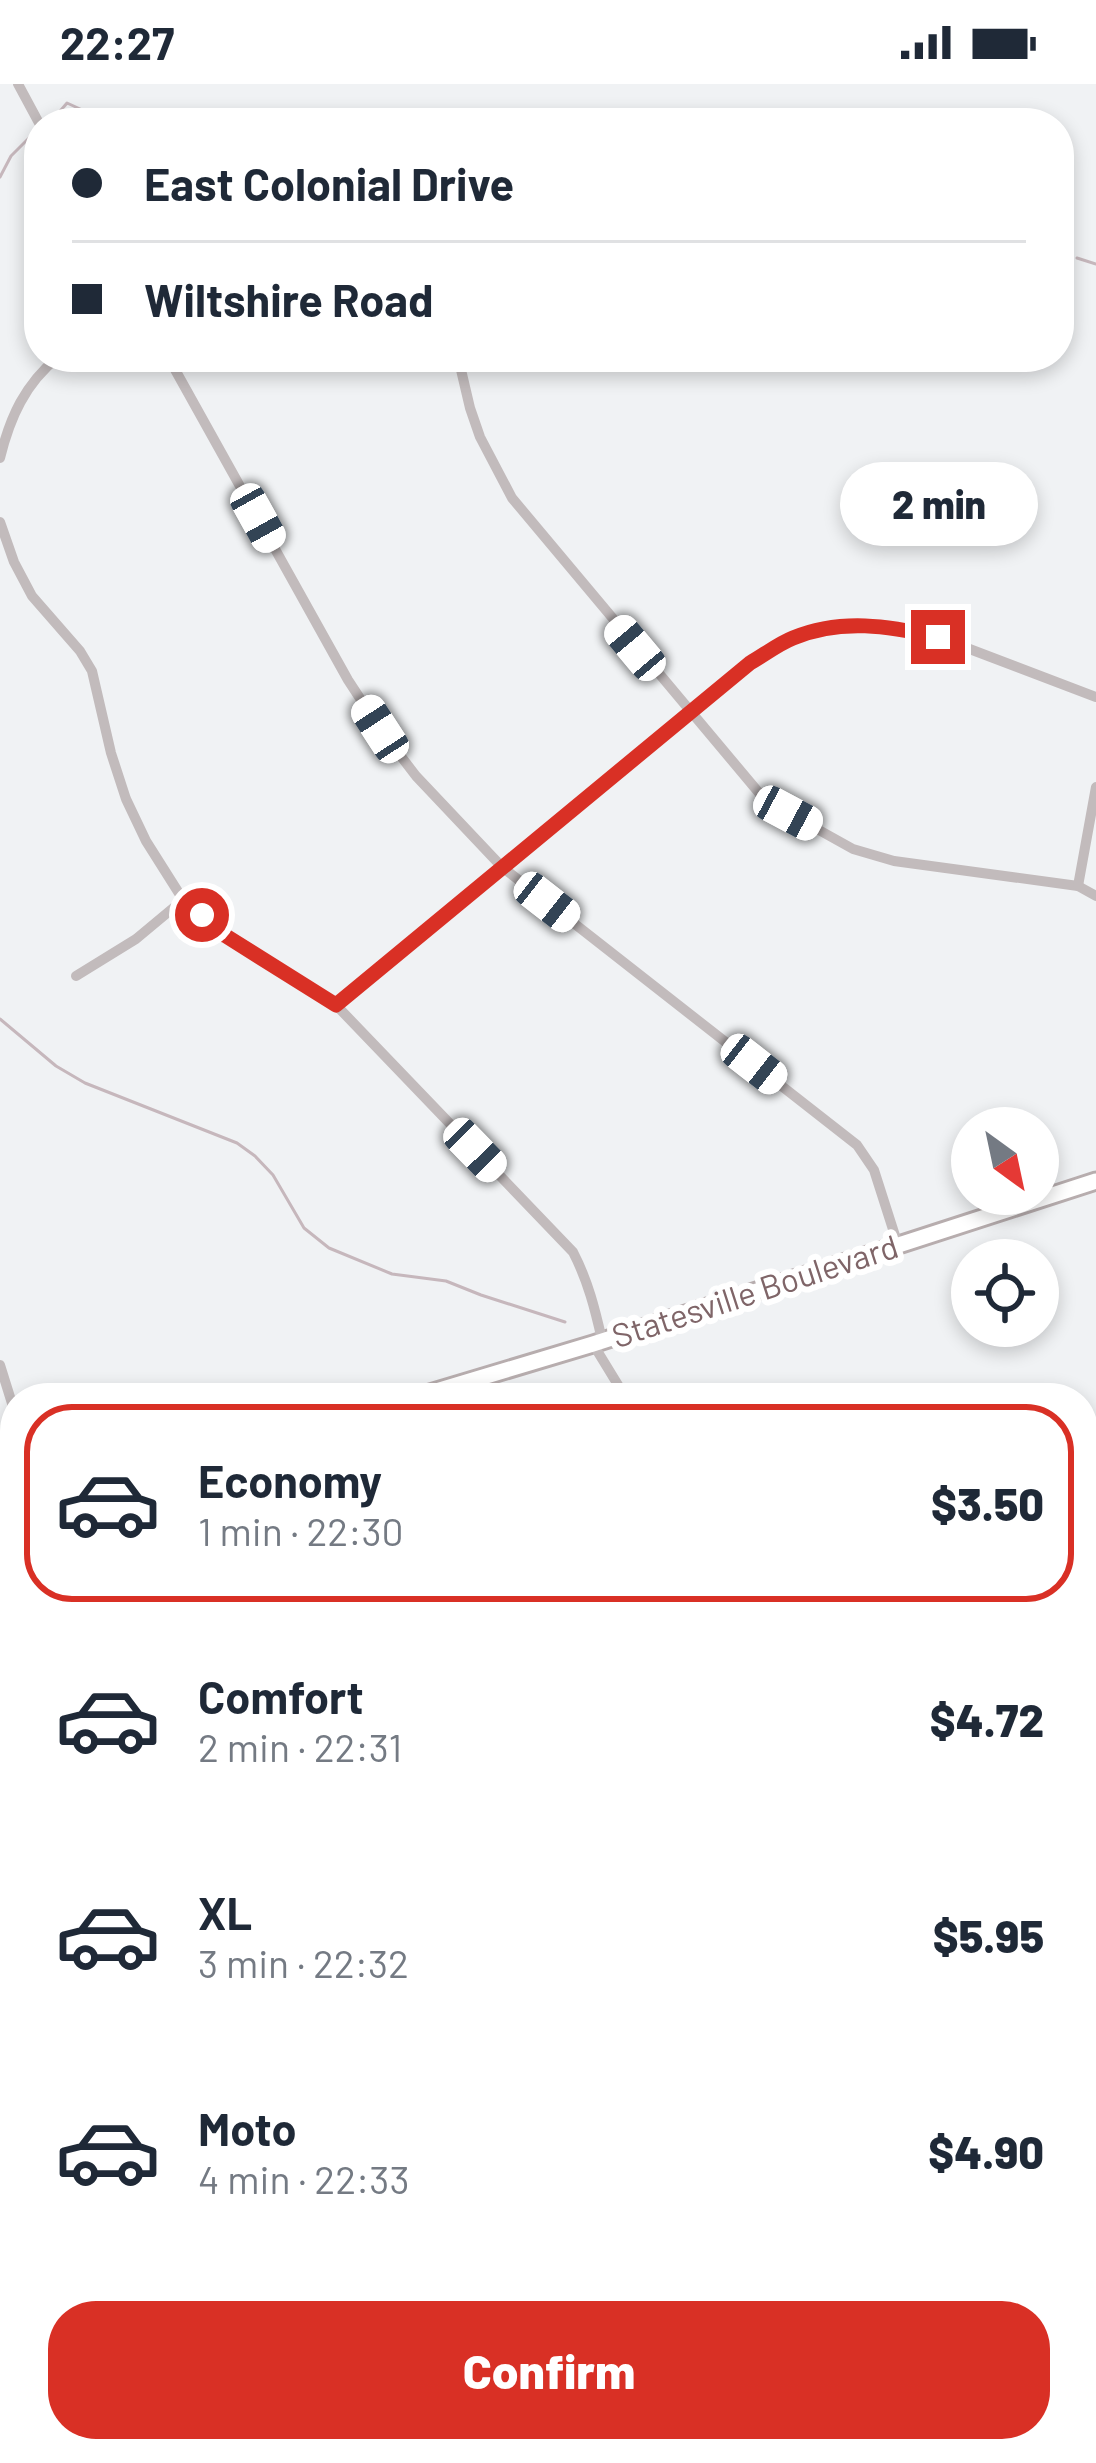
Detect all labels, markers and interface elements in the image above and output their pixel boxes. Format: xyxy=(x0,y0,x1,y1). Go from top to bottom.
text: 22:27 xyxy=(60,15,174,69)
text: East Colonial Drive xyxy=(144,156,514,210)
text: Wiltshire Road xyxy=(144,272,434,326)
callout: 2 min xyxy=(839,463,1037,547)
car xyxy=(225,478,291,558)
text: 2 min xyxy=(892,480,986,527)
car xyxy=(598,609,672,687)
route end xyxy=(911,610,965,664)
car xyxy=(345,689,415,769)
car xyxy=(748,780,828,846)
car xyxy=(508,866,586,938)
route start xyxy=(175,888,229,942)
car xyxy=(715,1028,793,1100)
north arrow xyxy=(951,1107,1059,1215)
map controls xyxy=(951,1107,1059,1347)
car xyxy=(437,1112,513,1188)
street label: Statesville Boulevard xyxy=(607,1225,903,1355)
button: locate xyxy=(951,1239,1059,1347)
icon: car xyxy=(54,1449,162,1557)
text: Economy xyxy=(198,1453,382,1507)
text: $3.50 xyxy=(931,1476,1044,1530)
text: 1 min · 22:30 xyxy=(198,1507,404,1554)
icon: car xyxy=(54,1665,162,1773)
text: Comfort xyxy=(198,1669,364,1723)
text: $4.72 xyxy=(930,1692,1044,1746)
text: 2 min · 22:31 xyxy=(198,1723,402,1770)
icon: car xyxy=(54,1881,162,1989)
text: XL xyxy=(198,1885,252,1939)
text: $5.95 xyxy=(933,1908,1044,1962)
text: 3 min · 22:32 xyxy=(198,1939,409,1986)
icon: car xyxy=(54,2097,162,2205)
text: Moto xyxy=(198,2101,296,2155)
text: $4.90 xyxy=(928,2124,1044,2178)
text: 4 min · 22:33 xyxy=(198,2155,410,2202)
button: Confirm xyxy=(48,2301,1050,2439)

